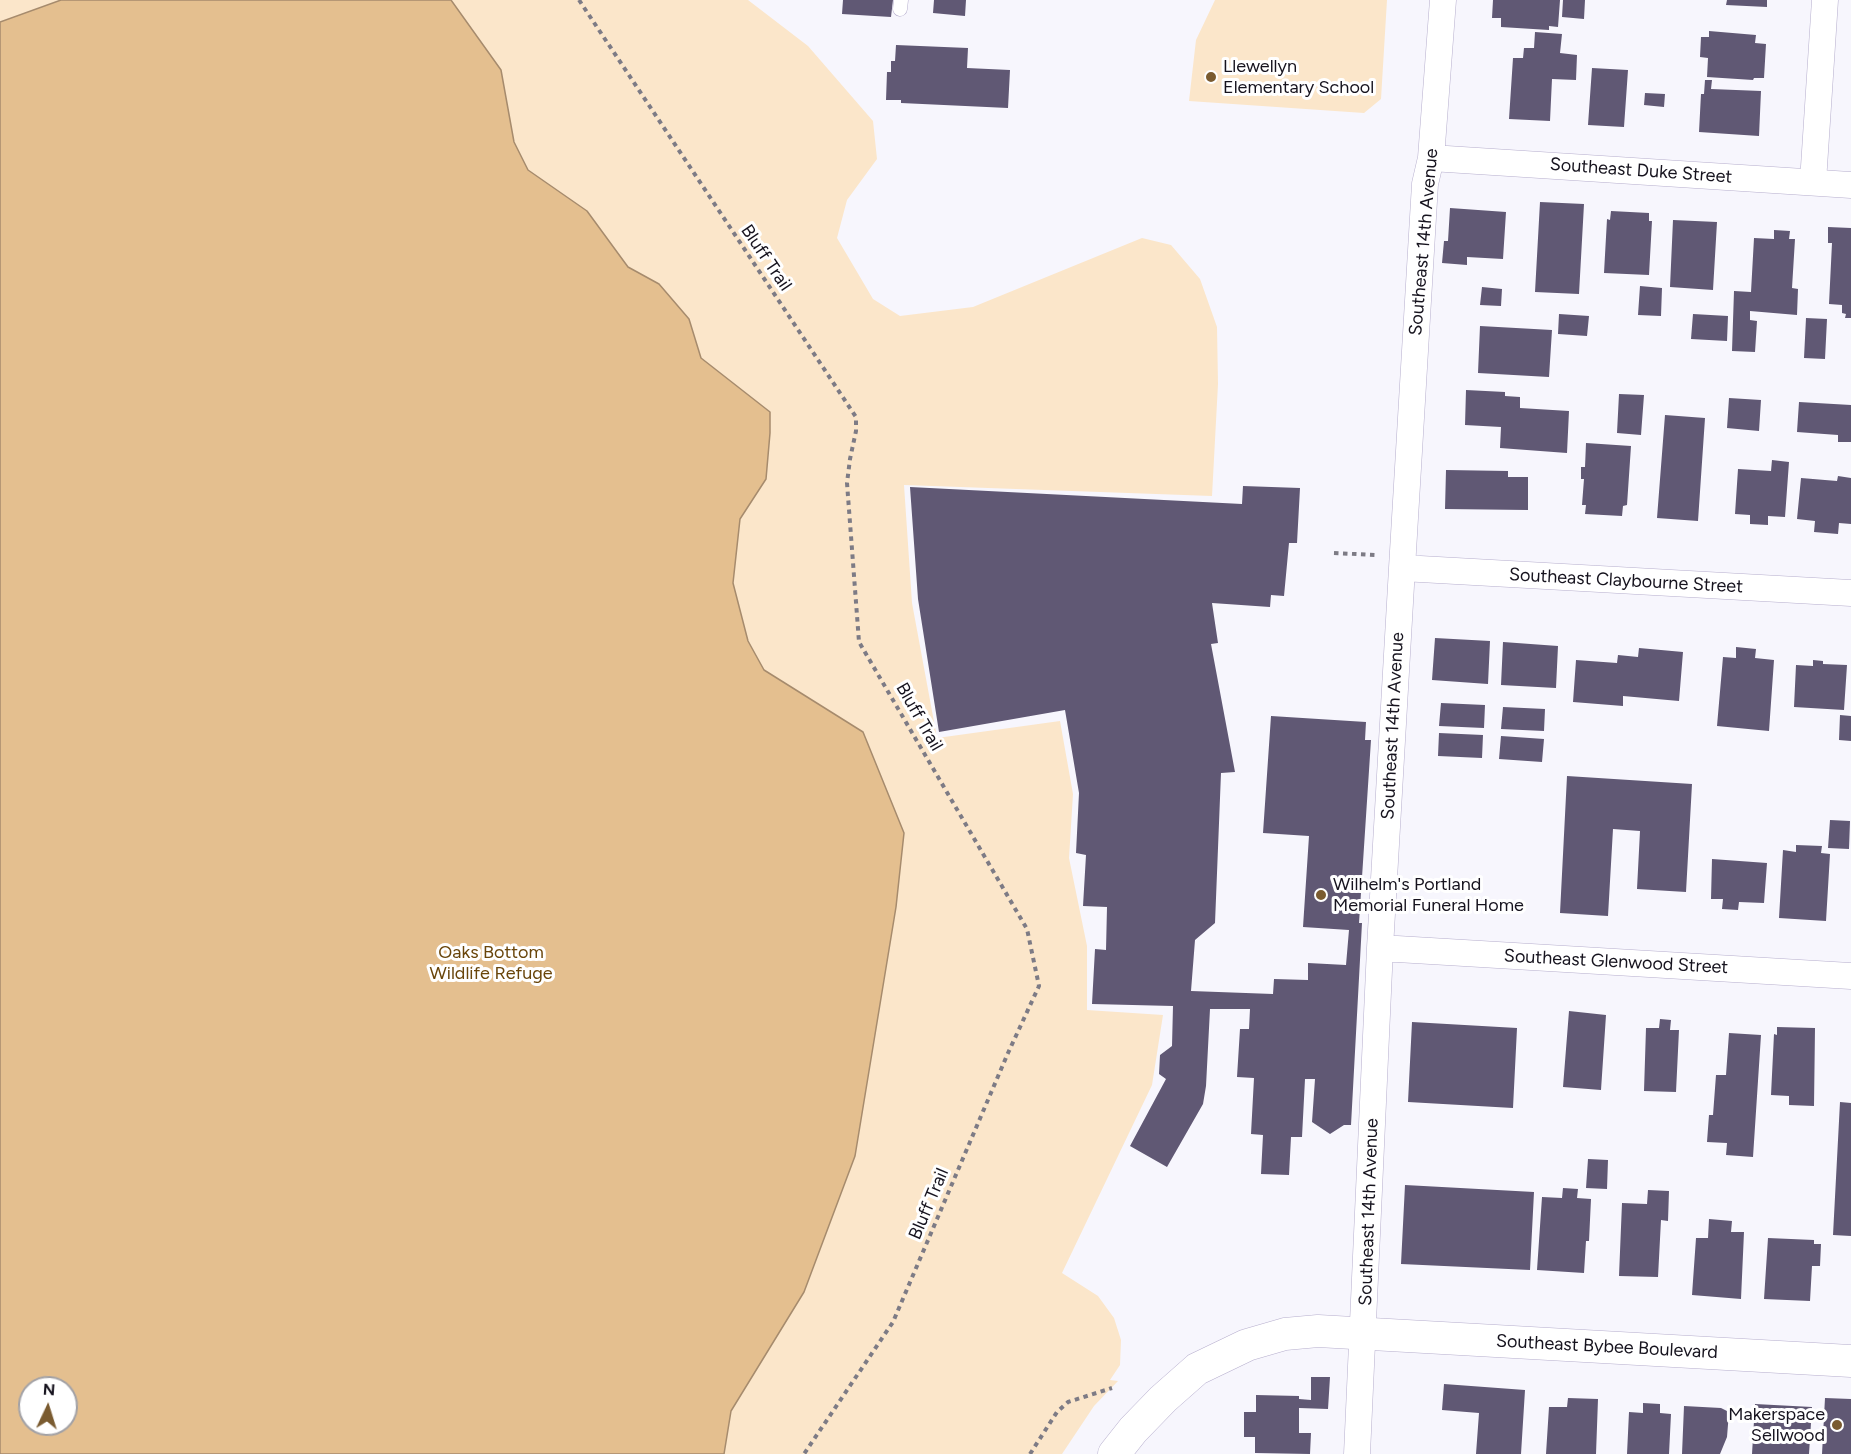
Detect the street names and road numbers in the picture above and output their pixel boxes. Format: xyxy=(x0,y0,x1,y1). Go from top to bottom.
street label: Southeast 14th Avenue xyxy=(1405,148,1443,336)
street label: Southeast Duke Street xyxy=(1549,154,1733,188)
street label: Bluff Trail xyxy=(736,221,796,295)
street label: Southeast Claybourne Street xyxy=(1508,564,1744,598)
street label: Southeast 14th Avenue xyxy=(1377,632,1409,820)
street label: Bluff Trail xyxy=(891,679,947,755)
street label: Southeast Glenwood Street xyxy=(1503,945,1729,979)
street label: Southeast 14th Avenue xyxy=(1355,1118,1383,1306)
street label: Bluff Trail xyxy=(904,1165,954,1243)
street label: Southeast Bybee Boulevard xyxy=(1496,1330,1718,1364)

